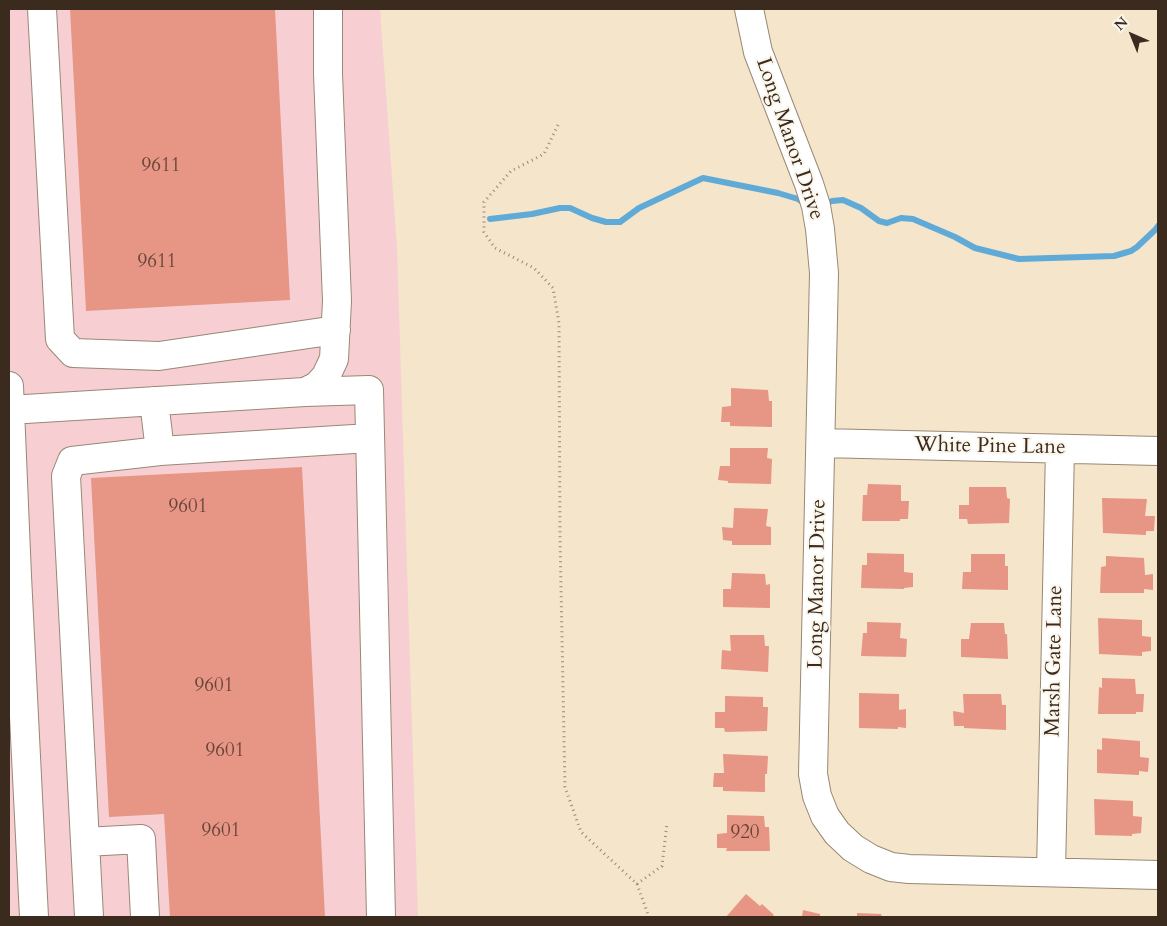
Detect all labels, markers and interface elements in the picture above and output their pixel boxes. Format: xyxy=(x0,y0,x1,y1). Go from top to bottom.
north arrow xyxy=(1107,10,1157,60)
text: N xyxy=(1110,13,1132,35)
street label: Long Manor Drive xyxy=(749,55,829,223)
house number: 9611 xyxy=(142,156,180,178)
house number: 9611 xyxy=(138,252,176,274)
street label: White Pine Lane xyxy=(914,433,1066,461)
house number: 9601 xyxy=(169,497,207,519)
street label: Long Manor Drive xyxy=(804,499,832,669)
street label: Marsh Gate Lane xyxy=(1041,585,1069,737)
house number: 9601 xyxy=(195,676,233,698)
house number: 9601 xyxy=(206,741,244,763)
house number: 9601 xyxy=(202,821,240,843)
house number: 920 xyxy=(730,823,760,845)

